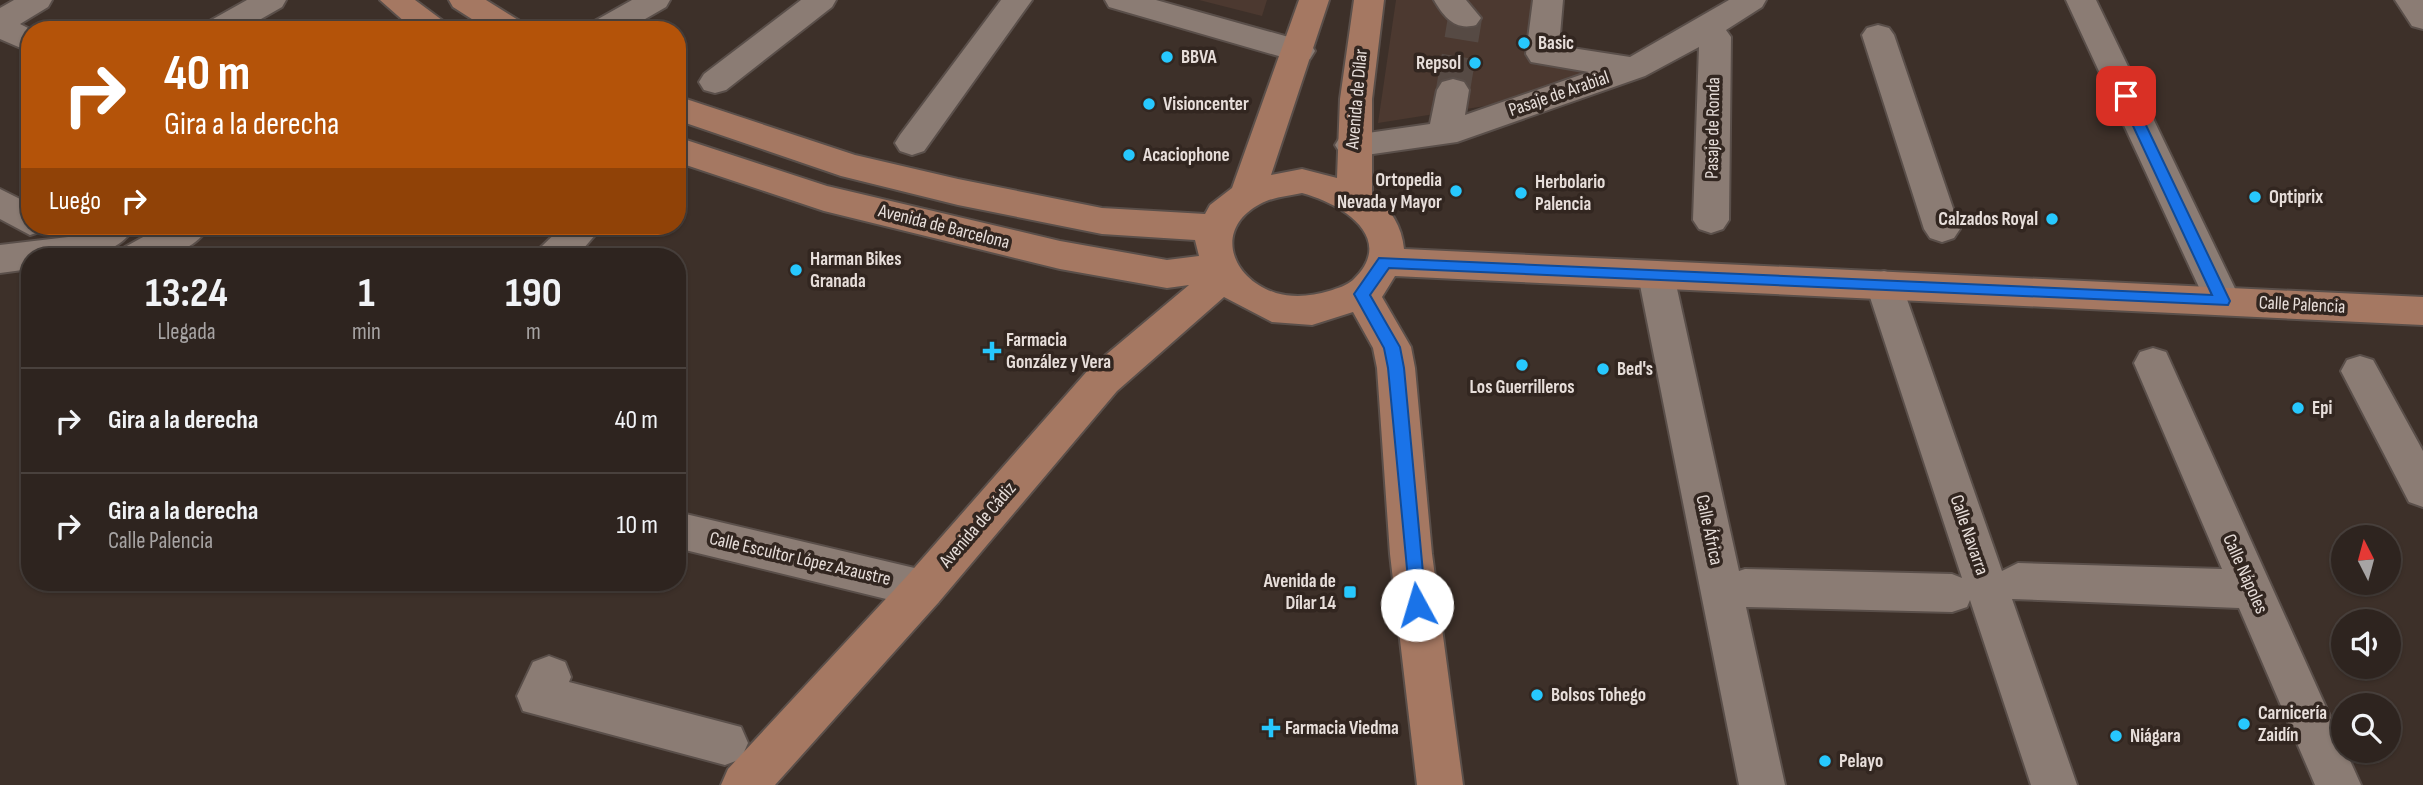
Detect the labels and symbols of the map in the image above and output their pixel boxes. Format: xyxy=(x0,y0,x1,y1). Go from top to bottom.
place label: Basic xyxy=(1538,32,1574,55)
marker: Basic xyxy=(1516,35,1532,51)
place label: BBVA xyxy=(1181,46,1218,69)
street label: Avenida de Dílar xyxy=(1341,47,1373,151)
marker: BBVA xyxy=(1159,49,1175,65)
place label: Repsol xyxy=(1416,52,1461,75)
marker: Repsol xyxy=(1467,55,1483,71)
street label: Pasaje de Arabial xyxy=(1506,66,1612,122)
pin xyxy=(2096,66,2156,126)
street label: Pasaje de Ronda xyxy=(1701,77,1725,179)
place label: Visioncenter xyxy=(1163,93,1249,116)
marker: Visioncenter xyxy=(1141,96,1157,112)
place label: Acaciophone xyxy=(1142,144,1230,167)
marker: Acaciophone xyxy=(1121,147,1137,163)
place label: Ortopedia Nevada y Mayor xyxy=(1337,169,1442,214)
place label: Herbolario Palencia xyxy=(1535,171,1605,216)
marker: Ortopedia Nevada y Mayor xyxy=(1448,183,1464,199)
marker: Herbolario Palencia xyxy=(1513,185,1529,201)
place label: Optiprix xyxy=(2269,186,2323,209)
marker: Optiprix xyxy=(2247,189,2263,205)
street label: Avenida de Barcelona xyxy=(875,199,1012,254)
place label: Calzados Royal xyxy=(1938,208,2038,231)
marker: Calzados Royal xyxy=(2044,211,2060,227)
place label: Harman Bikes Granada xyxy=(810,248,902,293)
marker: Harman Bikes Granada xyxy=(788,262,804,278)
street label: Calle Palencia xyxy=(2258,291,2346,319)
place label: Farmacia González y Vera xyxy=(1006,329,1111,374)
marker: Farmacia González y Vera xyxy=(984,343,1000,359)
marker: Los Guerrilleros xyxy=(1514,357,1530,373)
place label: Bed's xyxy=(1617,358,1653,381)
marker: Bed's xyxy=(1595,361,1611,377)
place label: Los Guerrilleros xyxy=(1470,376,1575,399)
place label: Epi xyxy=(2312,397,2332,420)
marker: Epi xyxy=(2290,400,2306,416)
street label: Avenida de Cádiz xyxy=(934,477,1021,573)
street label: Calle Navarra xyxy=(1945,492,1993,578)
street label: Calle África xyxy=(1690,493,1728,567)
north arrow xyxy=(2331,525,2401,595)
street label: Calle Escultor López Azaustre xyxy=(707,527,893,591)
street label: Calle Nápoles xyxy=(2217,531,2273,618)
position arrow xyxy=(1380,568,1454,642)
place label: Avenida de Dílar 14 xyxy=(1263,570,1336,615)
marker: Avenida de Dílar 14 xyxy=(1342,584,1358,600)
place label: Bolsos Tohego xyxy=(1551,684,1646,707)
marker: Bolsos Tohego xyxy=(1529,687,1545,703)
place label: Carnicería Zaidín xyxy=(2258,702,2327,747)
marker: Carnicería Zaidín xyxy=(2236,716,2252,732)
place label: Farmacia Viedma xyxy=(1285,717,1399,740)
marker: Farmacia Viedma xyxy=(1263,720,1279,736)
place label: Niágara xyxy=(2130,725,2181,748)
marker: Niágara xyxy=(2108,728,2124,744)
place label: Pelayo xyxy=(1839,750,1883,773)
marker: Pelayo xyxy=(1817,753,1833,769)

